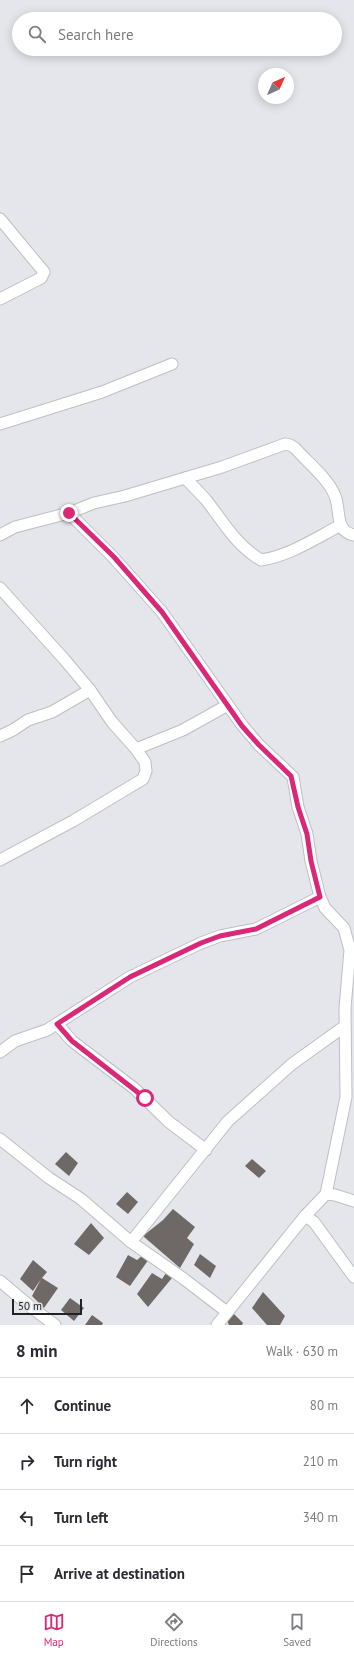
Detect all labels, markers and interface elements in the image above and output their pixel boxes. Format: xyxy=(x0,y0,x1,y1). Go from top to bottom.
search box xyxy=(12,12,342,56)
icon: search xyxy=(26,23,48,45)
text: Search here xyxy=(58,25,134,44)
north arrow xyxy=(258,68,294,104)
route end xyxy=(60,504,78,522)
route start xyxy=(136,1089,154,1107)
scale bar xyxy=(12,1297,82,1316)
text: 50 m xyxy=(18,1299,42,1313)
text: 8 min xyxy=(16,1340,57,1362)
text: Walk · 630 m xyxy=(266,1343,338,1360)
icon: ahead xyxy=(16,1395,38,1417)
text: Continue xyxy=(54,1396,111,1415)
text: 80 m xyxy=(310,1397,338,1414)
icon: right xyxy=(16,1451,38,1473)
text: Turn right xyxy=(54,1452,117,1471)
text: 210 m xyxy=(303,1453,338,1470)
icon: left xyxy=(16,1507,38,1529)
text: Turn left xyxy=(54,1508,108,1527)
text: 340 m xyxy=(303,1509,338,1526)
icon: arrive xyxy=(16,1563,38,1585)
text: Arrive at destination xyxy=(54,1564,185,1583)
tab: Map xyxy=(43,1611,65,1649)
tab: Directions xyxy=(150,1611,198,1649)
tab: Saved xyxy=(283,1611,311,1649)

